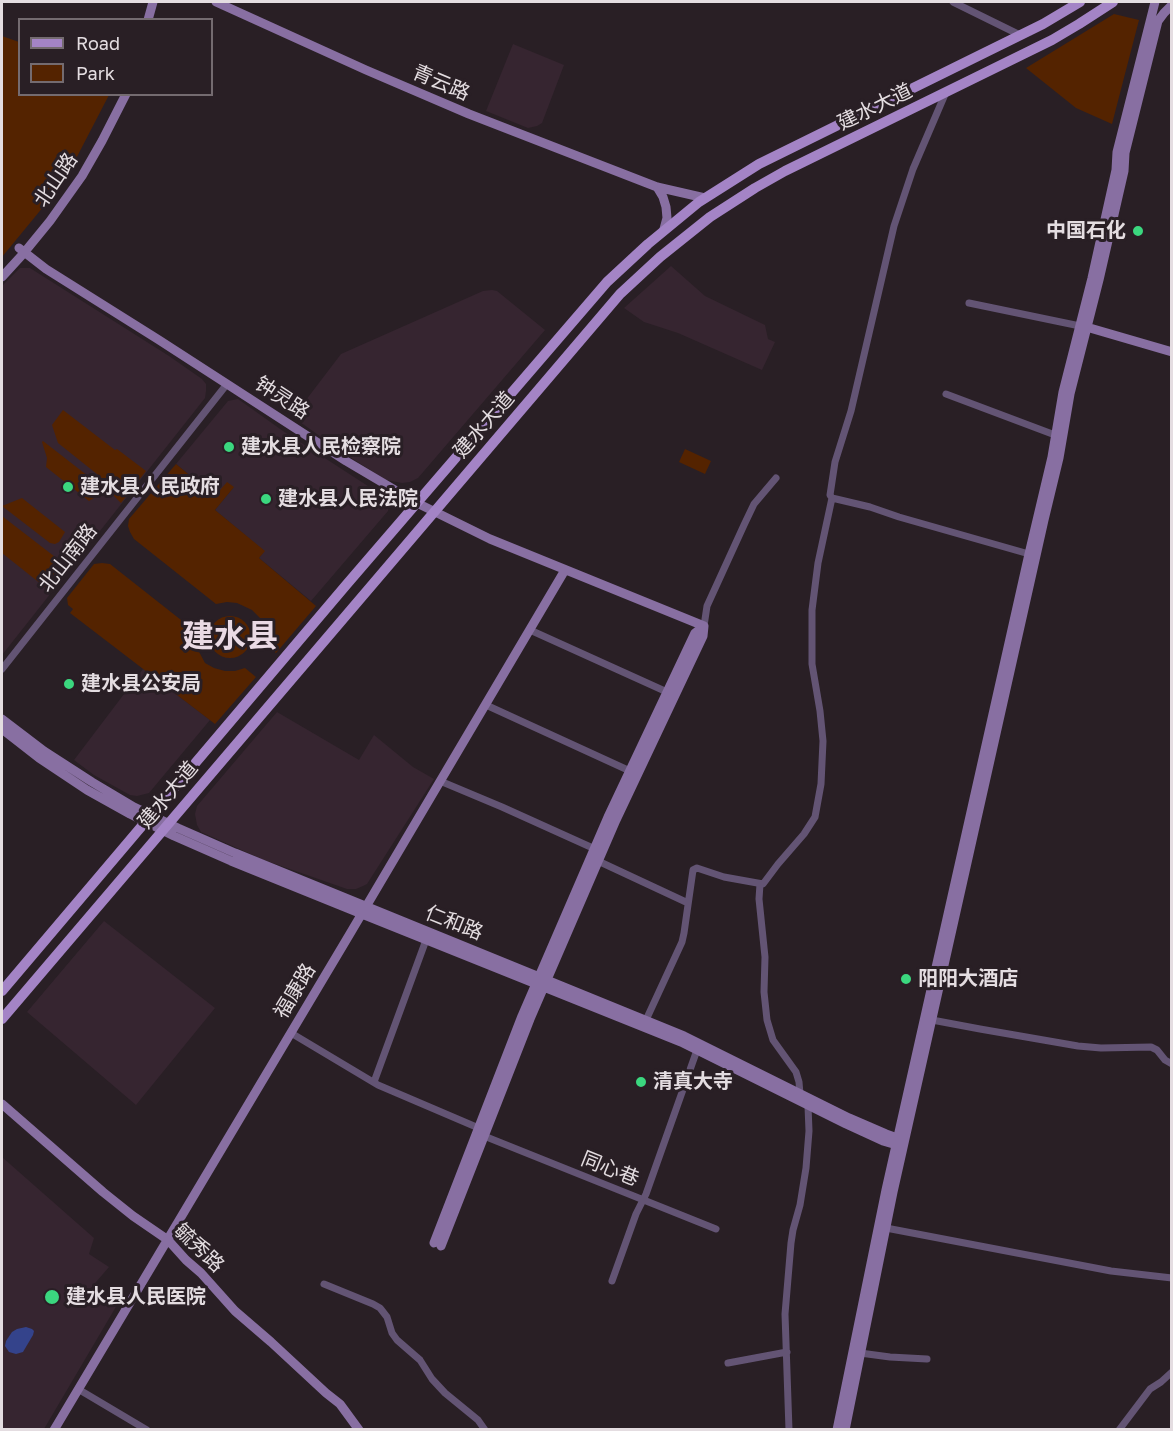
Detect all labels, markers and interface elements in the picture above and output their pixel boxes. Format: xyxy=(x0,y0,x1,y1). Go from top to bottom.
legend xyxy=(18,18,213,96)
text: Road xyxy=(76,32,120,54)
street label: 青云路 xyxy=(409,60,473,106)
text: Park xyxy=(76,62,115,84)
street label: 建水大道 xyxy=(834,79,916,135)
street label: 北山路 xyxy=(29,148,83,212)
place label: 中国石化 xyxy=(1046,219,1126,243)
marker: 中国石化 xyxy=(1131,224,1145,238)
street label: 钟灵路 xyxy=(250,372,314,424)
street label: 建水大道 xyxy=(449,387,519,463)
place label: 建水县人民检察院 xyxy=(241,435,401,459)
marker: 建水县人民检察院 xyxy=(222,440,236,454)
place label: 建水县人民政府 xyxy=(80,475,220,499)
marker: 建水县人民政府 xyxy=(61,480,75,494)
place label: 建水县人民法院 xyxy=(278,487,418,511)
marker: 建水县人民法院 xyxy=(259,492,273,506)
street label: 北山南路 xyxy=(34,519,102,597)
district label: 建水县 xyxy=(182,618,278,656)
place label: 建水县公安局 xyxy=(81,672,201,696)
marker: 建水县公安局 xyxy=(62,677,76,691)
street label: 建水大道 xyxy=(133,757,203,833)
street label: 仁和路 xyxy=(422,901,486,945)
street label: 福康路 xyxy=(269,959,321,1023)
place label: 阳阳大酒店 xyxy=(918,967,1018,991)
marker: 阳阳大酒店 xyxy=(899,972,913,986)
place label: 清真大寺 xyxy=(653,1070,733,1094)
marker: 清真大寺 xyxy=(634,1075,648,1089)
street label: 同心巷 xyxy=(578,1147,642,1191)
street label: 毓秀路 xyxy=(169,1219,229,1277)
place label: 建水县人民医院 xyxy=(66,1285,206,1309)
marker: 建水县人民医院 xyxy=(43,1288,61,1306)

